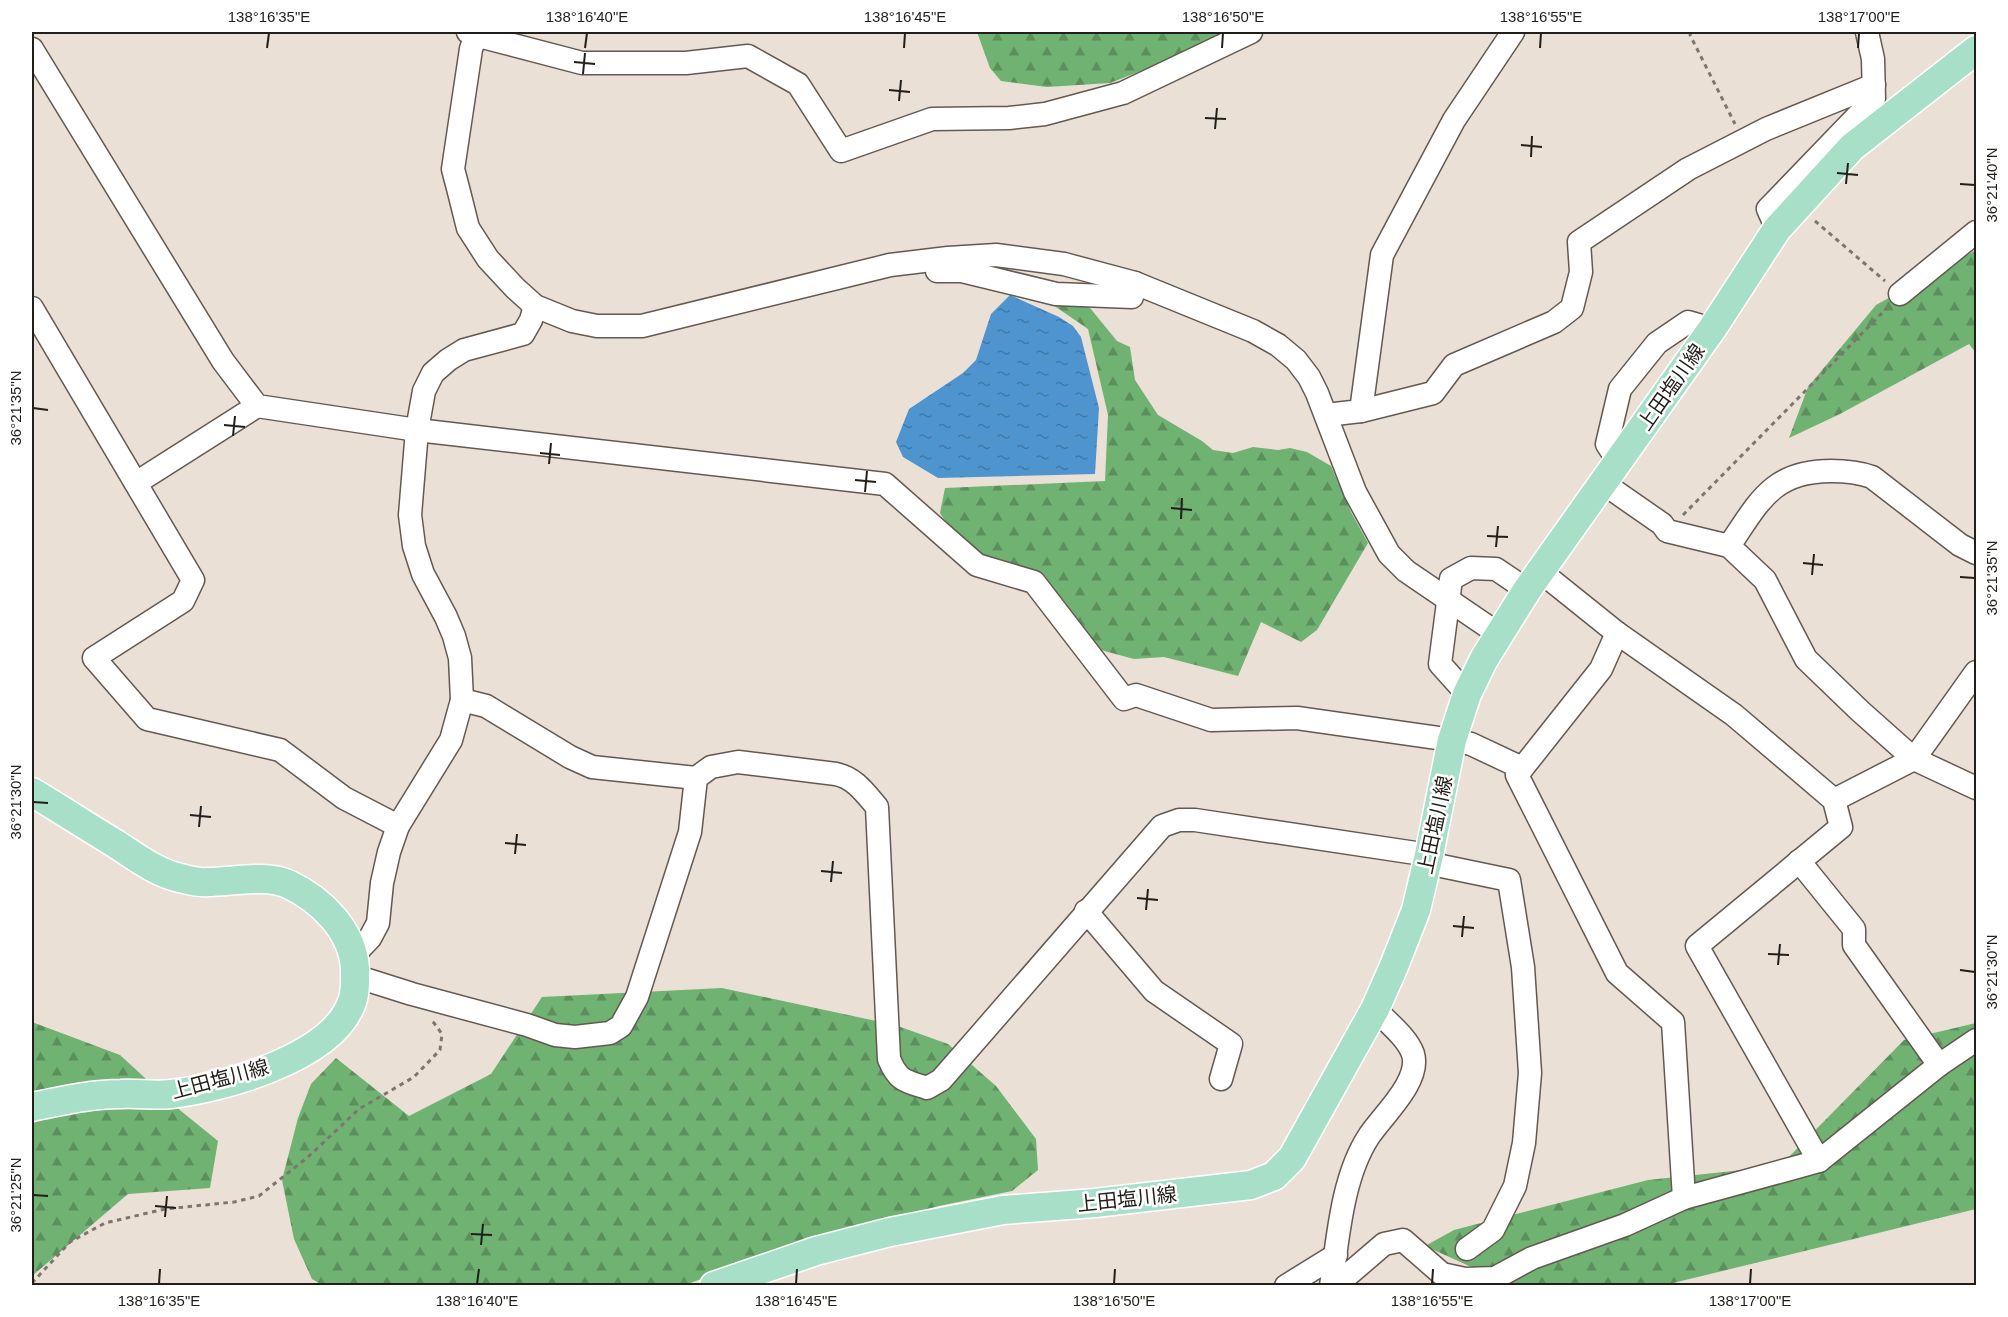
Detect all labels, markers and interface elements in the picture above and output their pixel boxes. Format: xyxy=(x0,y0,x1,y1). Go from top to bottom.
text: 138°16'35"E xyxy=(228,8,310,25)
text: 138°16'40"E xyxy=(546,8,628,25)
text: 138°16'45"E xyxy=(864,8,946,25)
text: 138°16'50"E xyxy=(1182,8,1264,25)
text: 138°16'55"E xyxy=(1500,8,1582,25)
text: 138°17'00"E xyxy=(1818,8,1900,25)
text: 36°21'40"N xyxy=(1983,147,2000,223)
street label: 上田塩川線 xyxy=(1633,340,1709,434)
text: 36°21'35"N xyxy=(7,370,24,446)
text: 36°21'35"N xyxy=(1983,540,2000,616)
text: 36°21'30"N xyxy=(7,764,24,840)
street label: 上田塩川線 xyxy=(1414,774,1456,876)
text: 36°21'30"N xyxy=(1983,934,2000,1010)
street label: 上田塩川線 xyxy=(169,1055,271,1103)
text: 36°21'25"N xyxy=(7,1157,24,1233)
street label: 上田塩川線 xyxy=(1076,1183,1178,1215)
text: 138°16'35"E xyxy=(118,1292,200,1309)
text: 138°16'40"E xyxy=(436,1292,518,1309)
text: 138°16'45"E xyxy=(755,1292,837,1309)
text: 138°16'50"E xyxy=(1073,1292,1155,1309)
text: 138°16'55"E xyxy=(1391,1292,1473,1309)
text: 138°17'00"E xyxy=(1709,1292,1791,1309)

